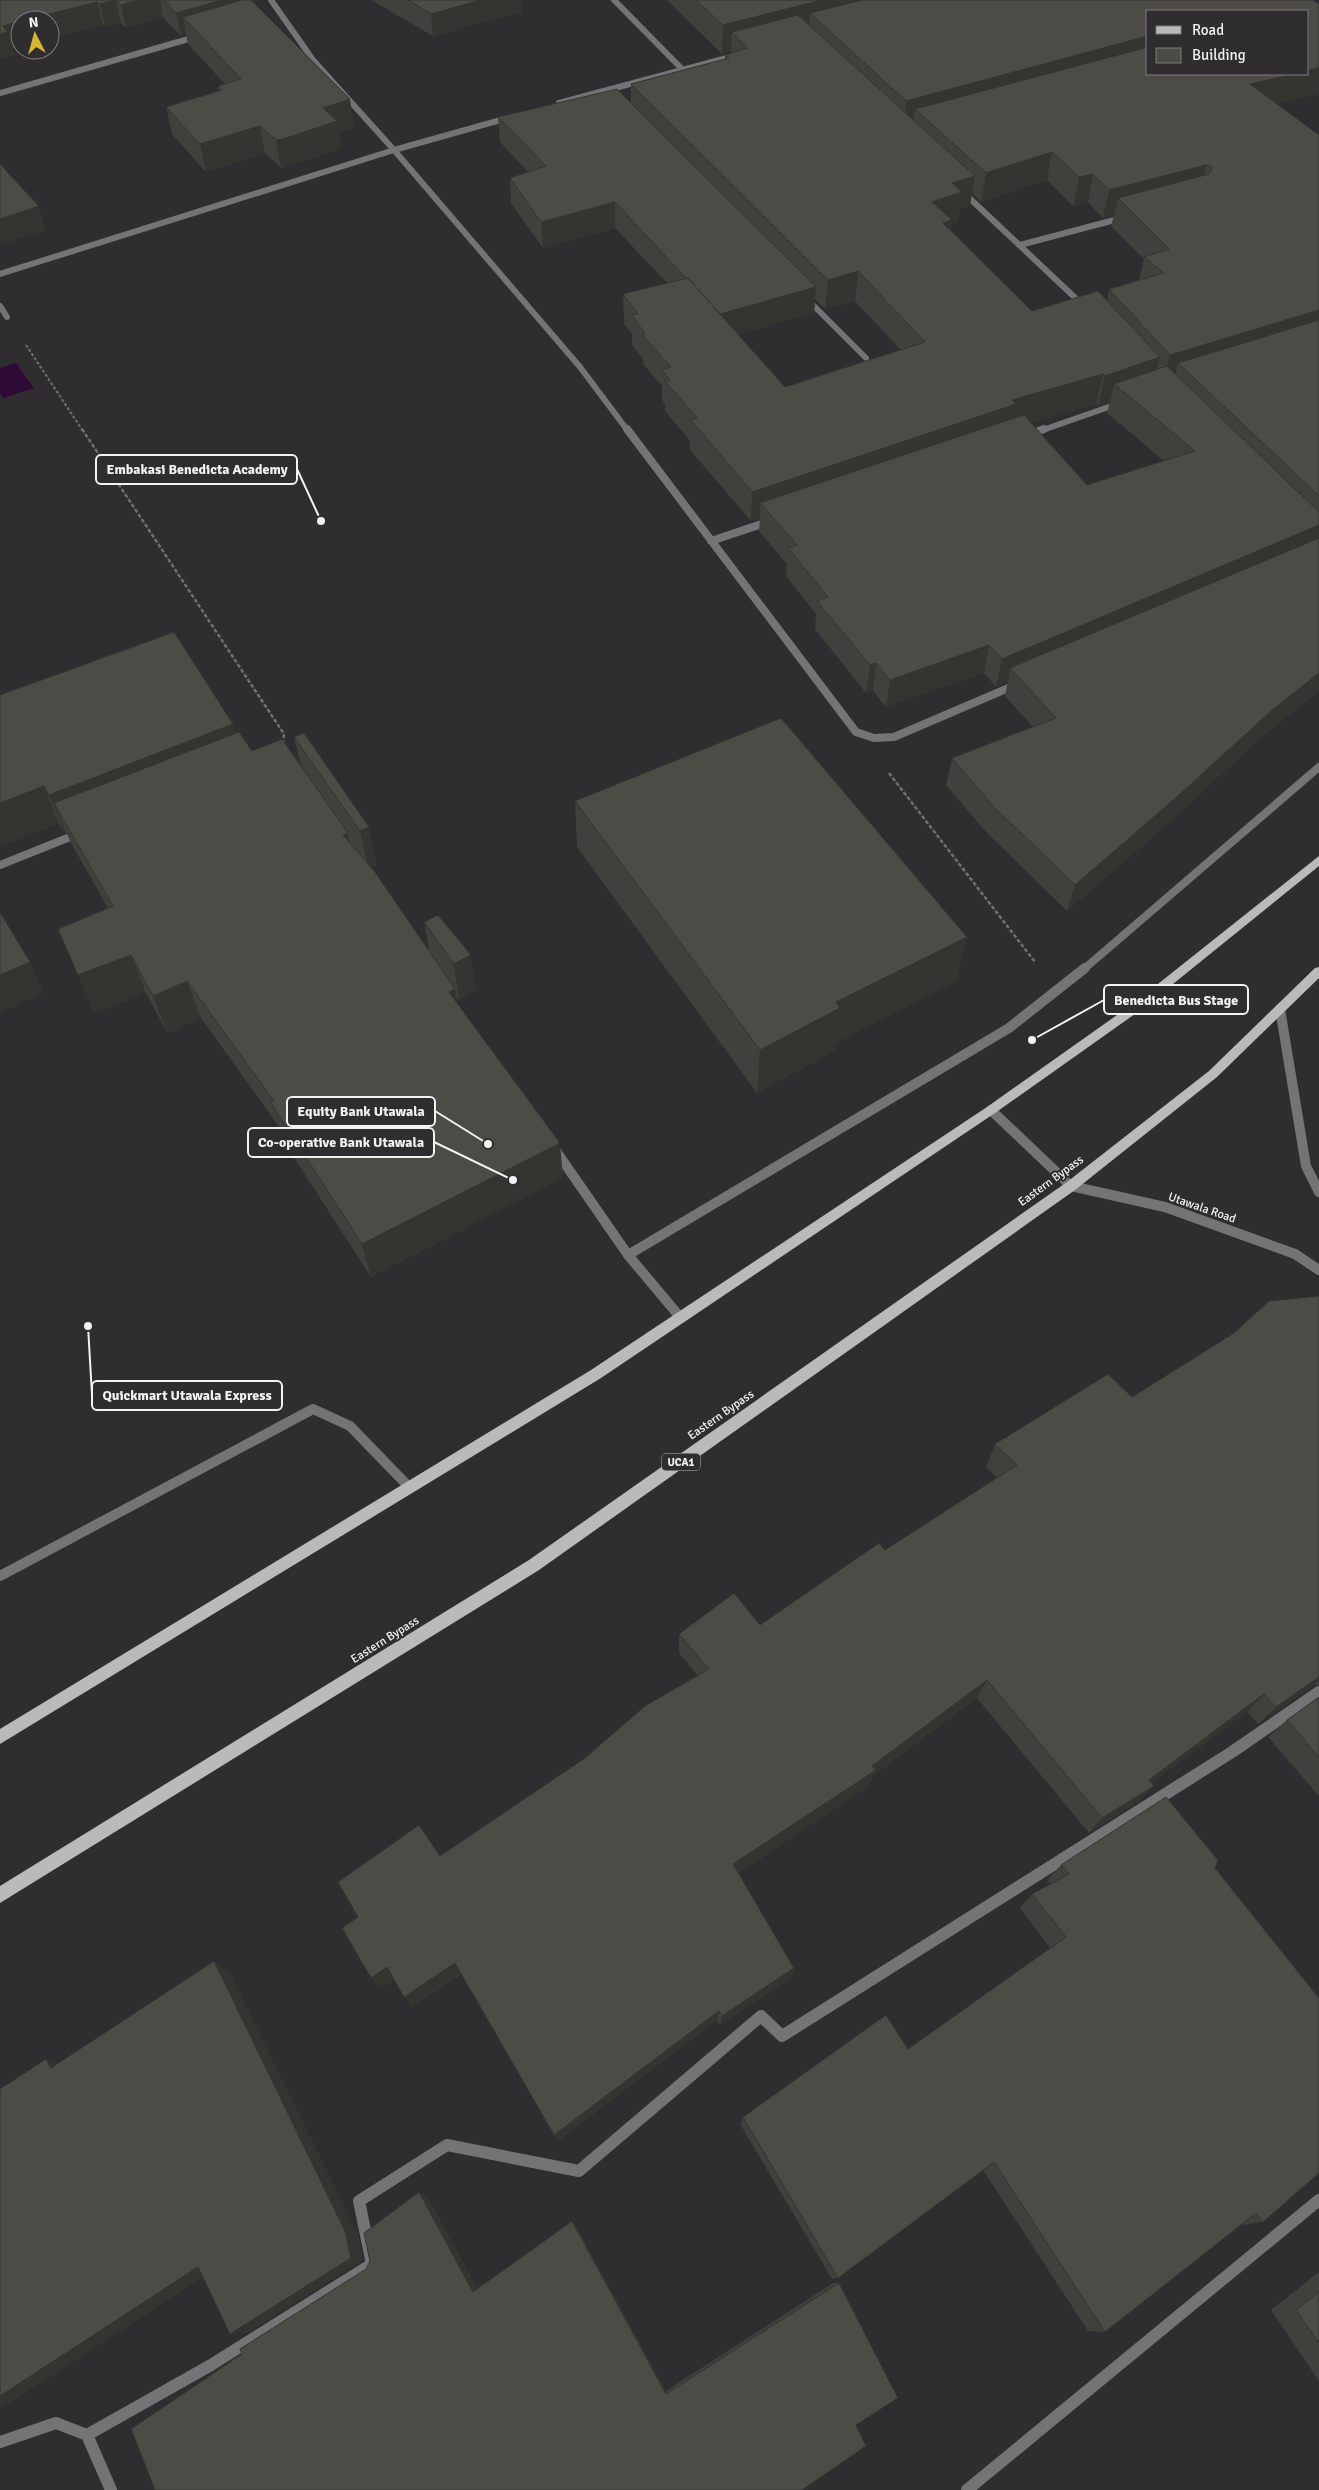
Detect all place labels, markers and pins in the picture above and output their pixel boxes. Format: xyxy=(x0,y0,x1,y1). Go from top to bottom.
callout: Embakasi Benedicta Academy xyxy=(96,455,297,484)
callout: Benedicta Bus Stage xyxy=(1104,985,1248,1014)
callout: Equity Bank Utawala xyxy=(287,1097,435,1126)
callout: Co-operative Bank Utawala xyxy=(248,1128,434,1157)
callout: Quickmart Utawala Express xyxy=(92,1381,282,1410)

